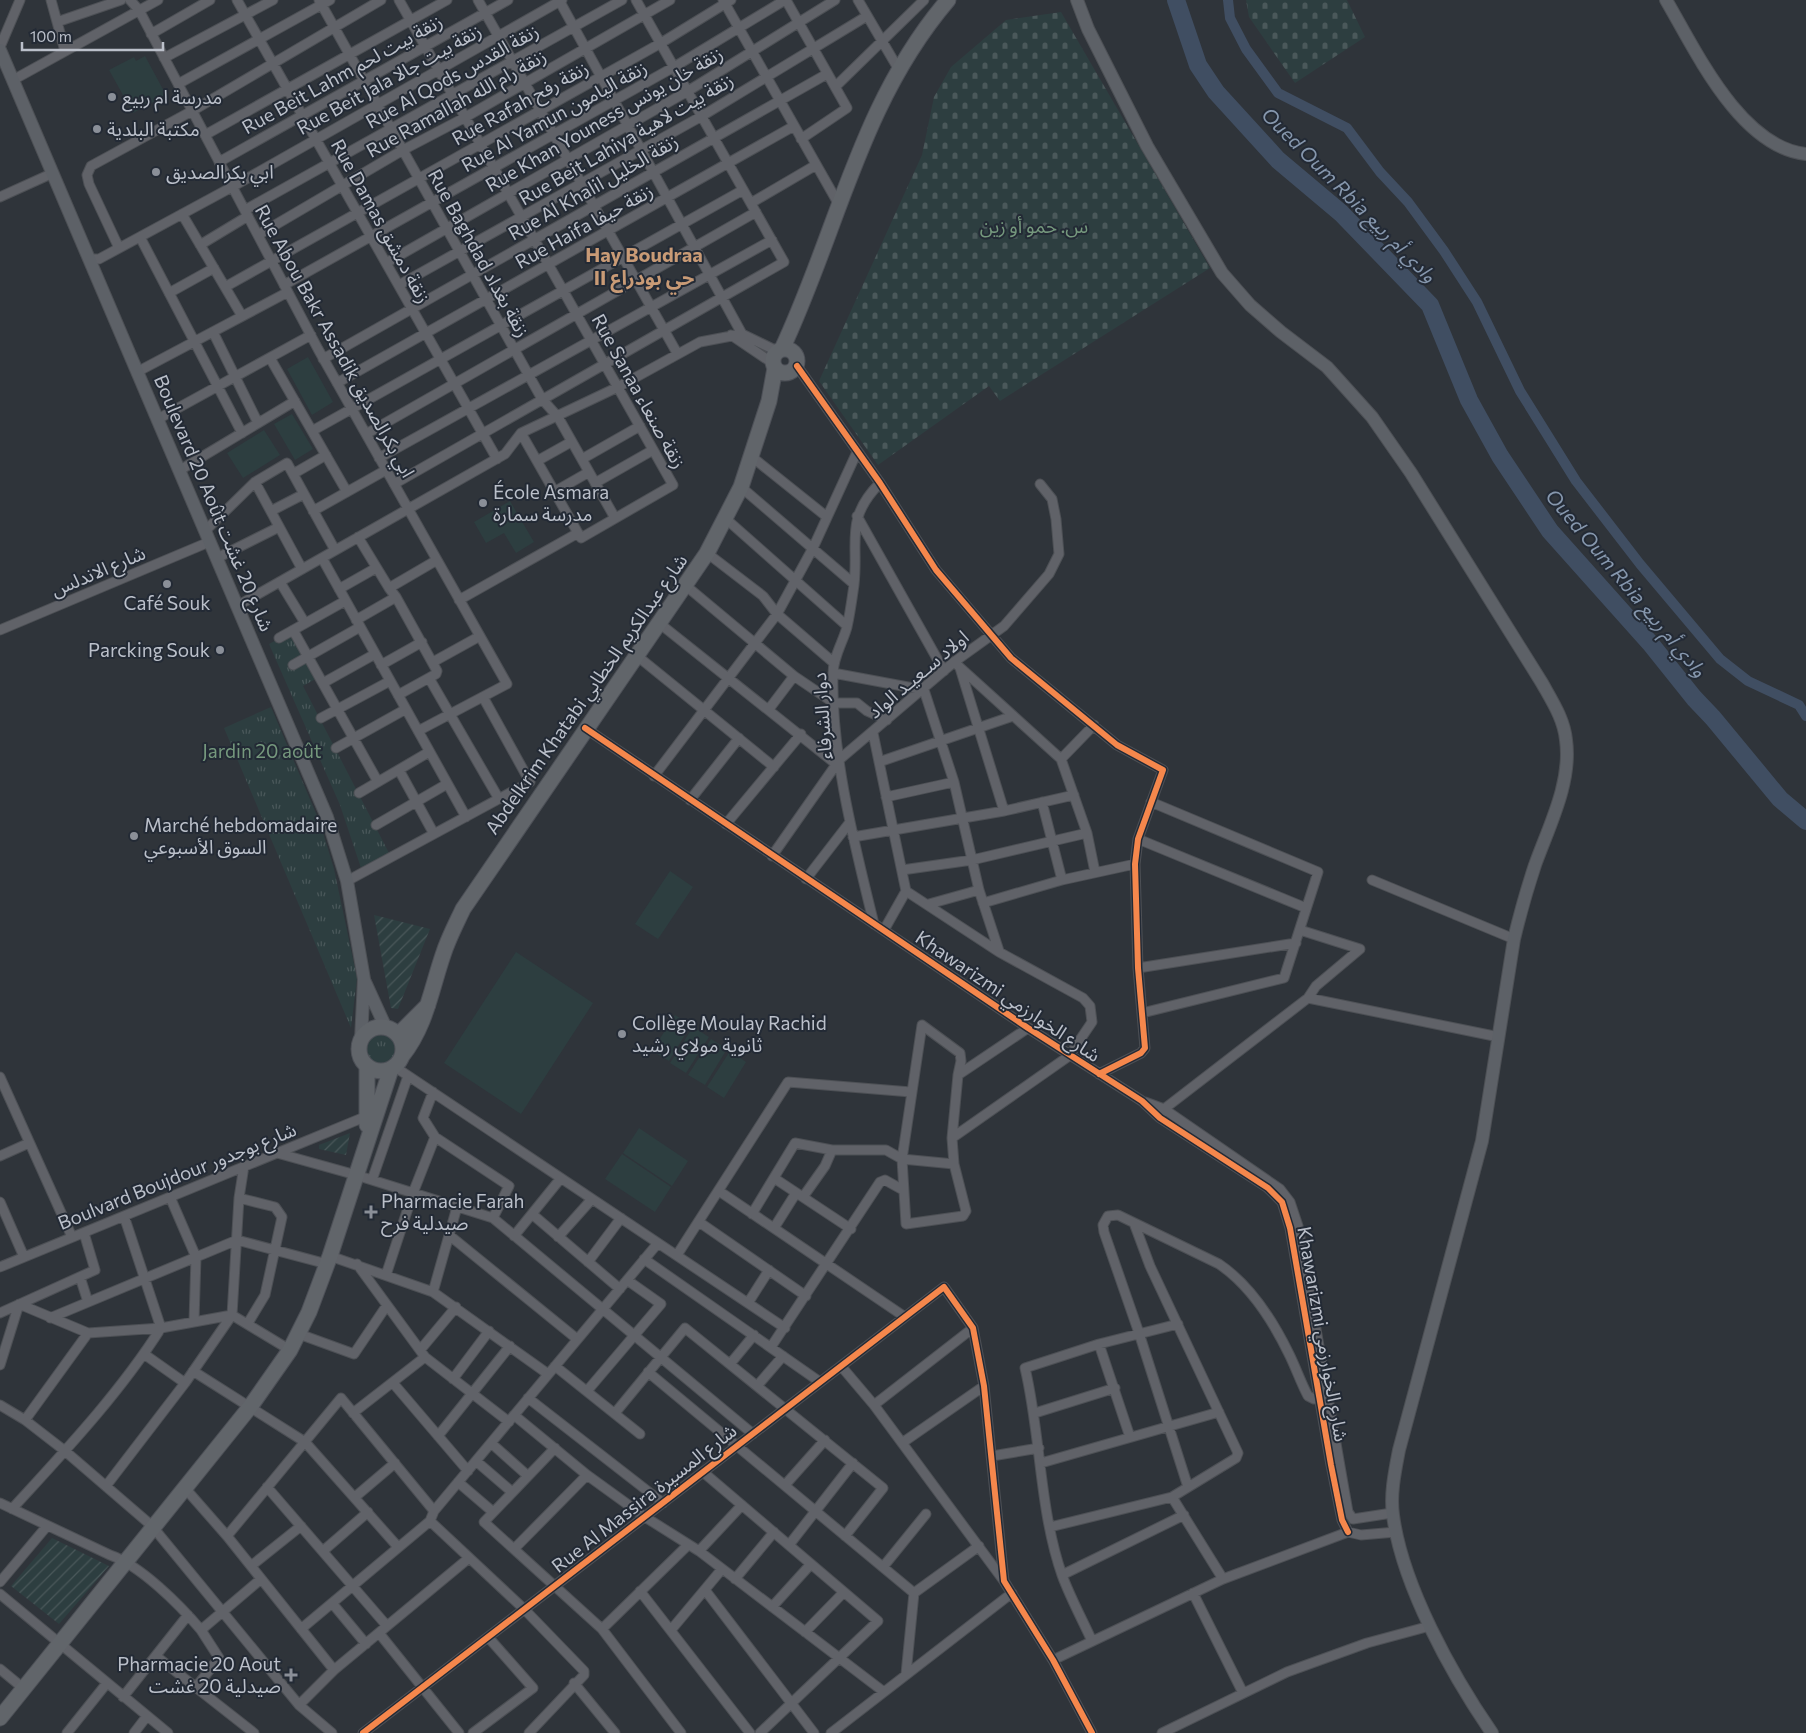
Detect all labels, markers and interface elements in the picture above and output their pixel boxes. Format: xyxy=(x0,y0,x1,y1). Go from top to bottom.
street label: Rue Beit Lahm زنقة بيت لحم xyxy=(238,9,448,142)
street label: Rue Beit Jala زنقة بيت جالا xyxy=(292,18,486,140)
street label: Rue Al Qods زنقة القدس xyxy=(361,18,543,134)
scale bar xyxy=(22,20,164,52)
text: 100 m xyxy=(30,27,72,45)
street label: Rue Khan Youness زنقة خان يونس xyxy=(481,41,727,197)
street label: Rue Ramallah زنقة رام الله xyxy=(362,43,552,165)
street label: Rue Al Yamun زنقة اليامون xyxy=(457,55,651,177)
street label: Rue Rafah زنقة رفح xyxy=(448,56,594,153)
street label: Rue Beit Lahiya زنقة بيت لاهية xyxy=(514,68,738,210)
place label: مدرسة ام ربيع xyxy=(122,85,222,112)
marker: مدرسة ام ربيع xyxy=(106,91,118,103)
water label: Oued Oum Rbia وادي أم ربيع xyxy=(1254,102,1442,290)
place label: مكتبة البلدية xyxy=(107,117,200,140)
marker: مكتبة البلدية xyxy=(91,123,103,135)
street label: Rue Al Khalil زنقة الخليل xyxy=(504,129,682,245)
street label: Rue Damas زنقة دمشق xyxy=(326,135,436,307)
place label: ابي بكرالصديق xyxy=(166,160,274,187)
street label: Rue Baghdad زنقة بغداد xyxy=(423,165,535,341)
marker: ابي بكرالصديق xyxy=(150,166,162,178)
street label: Rue Haifa زنقة حيفا xyxy=(511,178,657,274)
street label: Rue Abou Bakr Assadik ابي بكرالصديق xyxy=(247,200,420,483)
park label: س. حمو أو زين xyxy=(980,214,1088,238)
district label: Hay Boudraa II حي بودراع xyxy=(585,242,703,295)
street label: Rue Sanaa زنقة صنعاء xyxy=(587,309,691,473)
street label: Boulevard 20 Août شارع 20 غشت xyxy=(147,371,279,636)
place label: École Asmara مدرسة سمارة xyxy=(493,480,609,526)
water label: Oued Oum Rbia وادي أم ربيع xyxy=(1538,484,1712,684)
marker: École Asmara مدرسة سمارة xyxy=(477,497,489,509)
street label: شارع الاندلس xyxy=(47,540,150,604)
street label: Abdelkrim Khatabi شارع عبدالكريم الخطابي xyxy=(480,549,695,841)
marker: Café Souk xyxy=(161,578,173,590)
place label: Café Souk xyxy=(123,591,211,614)
street label: اولاد سـعيـد الواد xyxy=(863,625,973,723)
place label: Parcking Souk xyxy=(88,638,210,661)
marker: Parcking Souk xyxy=(214,644,226,656)
street label: دوار الشرفاء xyxy=(807,672,837,760)
park label: Jardin 20 août xyxy=(202,739,322,762)
place label: Marché hebdomadaire السوق الأسبوعي xyxy=(144,813,337,862)
marker: Marché hebdomadaire السوق الأسبوعي xyxy=(128,830,140,842)
street label: Khawarizmi شارع الخوارزمي xyxy=(909,925,1105,1070)
place label: Collège Moulay Rachid ثانوية مولاي رشيد xyxy=(632,1011,827,1060)
marker: Collège Moulay Rachid ثانوية مولاي رشيد xyxy=(616,1028,628,1040)
street label: Boulvard Boujdour شارع بوجدور xyxy=(54,1117,301,1237)
place label: Pharmacie Farah صيدلية فرح xyxy=(381,1189,524,1237)
marker: Pharmacie Farah صيدلية فرح xyxy=(365,1206,377,1218)
street label: Khawarizmi شارع الخوارزمي xyxy=(1289,1224,1354,1444)
street label: Rue Al Massira شارع المسيرة xyxy=(547,1418,743,1579)
place label: Pharmacie 20 Aout صيدلية 20 غشت xyxy=(117,1652,281,1697)
marker: Pharmacie 20 Aout صيدلية 20 غشت xyxy=(285,1669,297,1681)

